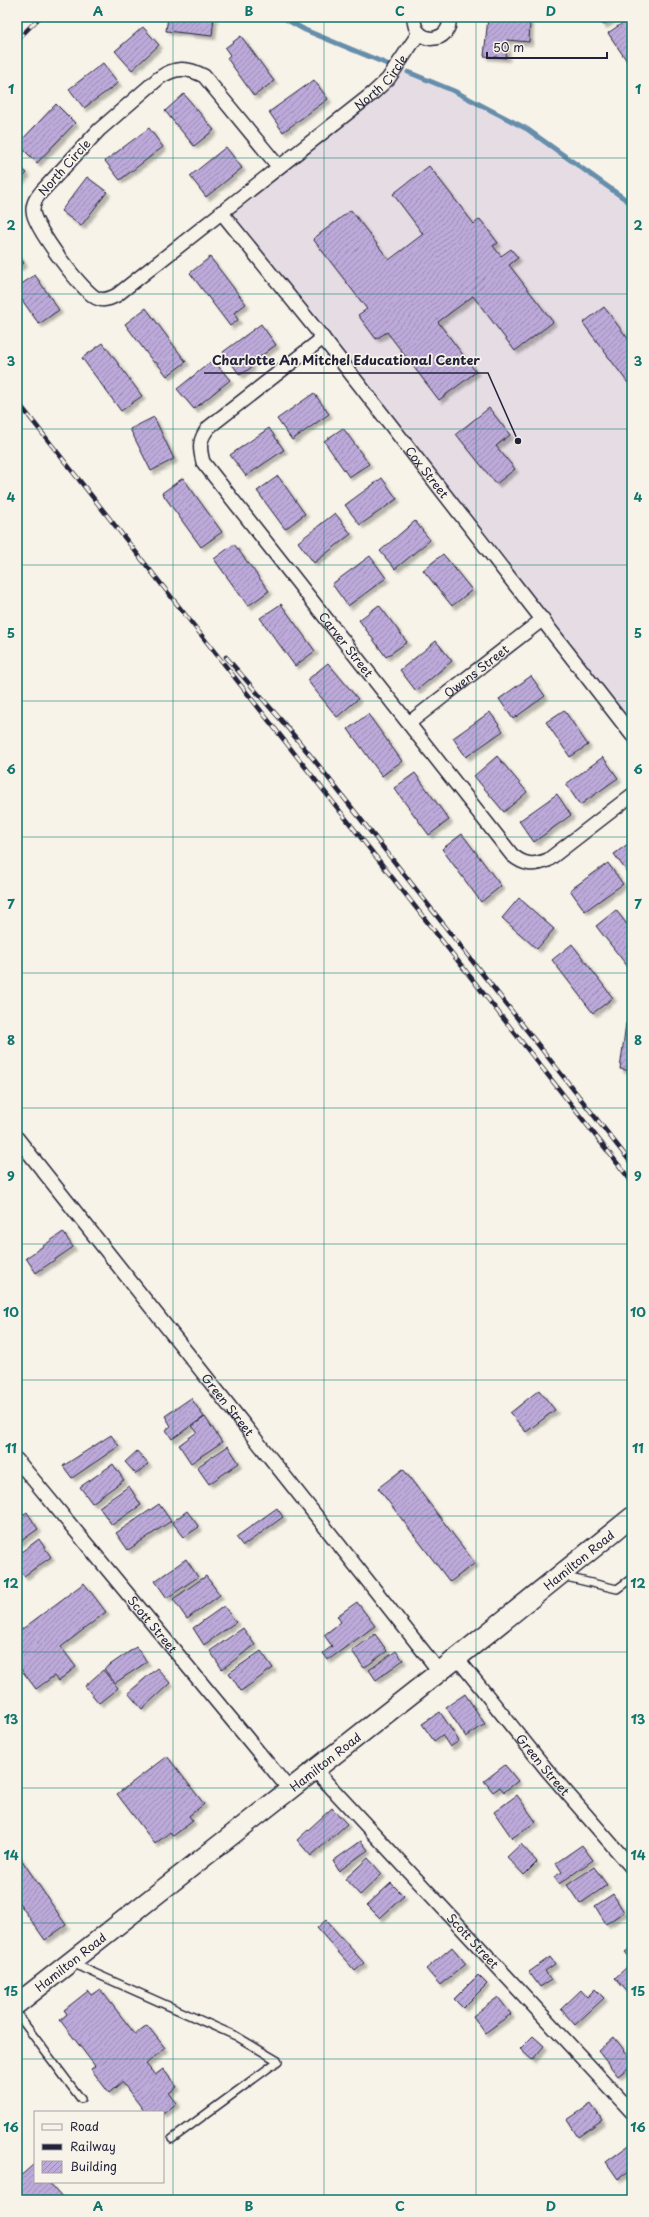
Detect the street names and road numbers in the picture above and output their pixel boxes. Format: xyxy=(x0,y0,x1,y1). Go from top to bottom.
street label: North Circle xyxy=(350,50,411,114)
street label: North Circle xyxy=(34,134,95,199)
street label: Cox Street xyxy=(401,442,453,502)
street label: Carver Street xyxy=(315,608,378,681)
street label: Owens Street xyxy=(440,640,512,702)
street label: Green Street xyxy=(198,1369,259,1440)
street label: Hamilton Road xyxy=(539,1526,618,1594)
street label: Scott Street xyxy=(124,1592,182,1657)
street label: Hamilton Road xyxy=(286,1728,365,1795)
street label: Green Street xyxy=(512,1730,574,1799)
street label: Scott Street xyxy=(443,1909,504,1972)
street label: Hamilton Road xyxy=(31,1928,110,1996)

